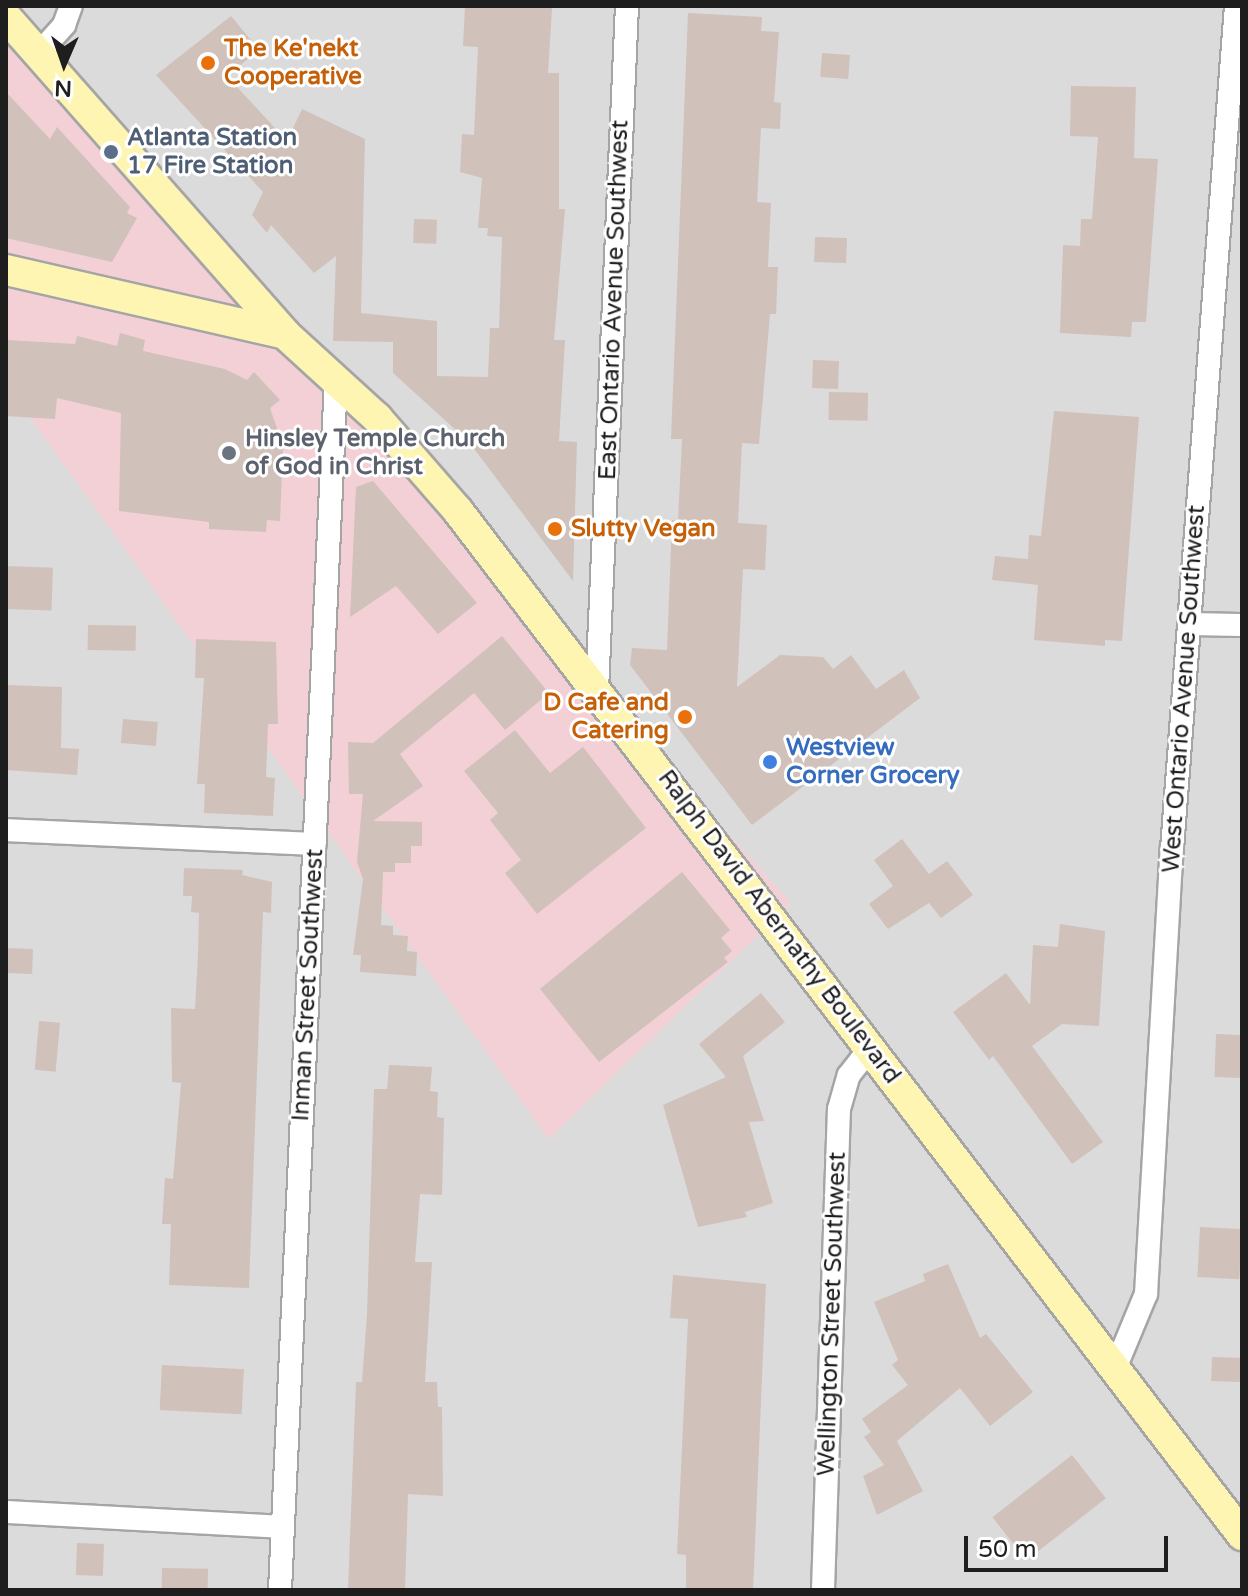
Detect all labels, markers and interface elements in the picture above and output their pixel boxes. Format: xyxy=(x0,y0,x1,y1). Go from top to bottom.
north arrow xyxy=(24,24,104,104)
place label: The Ke'nekt Cooperative xyxy=(224,35,362,91)
marker: The Ke'nekt Cooperative xyxy=(199,54,217,72)
text: N xyxy=(54,75,72,101)
street label: East Ontario Avenue Southwest xyxy=(593,119,635,481)
place label: Atlanta Station 17 Fire Station xyxy=(127,124,297,180)
marker: Atlanta Station 17 Fire Station xyxy=(102,143,120,161)
place label: Hinsley Temple Church of God in Christ xyxy=(245,425,505,481)
marker: Hinsley Temple Church of God in Christ xyxy=(220,444,238,462)
street label: West Ontario Avenue Southwest xyxy=(1157,504,1211,874)
place label: Slutty Vegan xyxy=(571,515,716,543)
marker: Slutty Vegan xyxy=(546,520,564,538)
place label: D Cafe and Catering xyxy=(543,689,669,745)
marker: D Cafe and Catering xyxy=(676,708,694,726)
place label: Westview Corner Grocery xyxy=(786,734,960,790)
marker: Westview Corner Grocery xyxy=(761,753,779,771)
street label: Ralph David Abernathy Boulevard xyxy=(652,765,906,1089)
street label: Inman Street Southwest xyxy=(286,848,330,1122)
street label: Wellington Street Southwest xyxy=(812,1151,852,1477)
scale bar xyxy=(968,1520,1172,1570)
text: 50 m xyxy=(978,1535,1036,1564)

